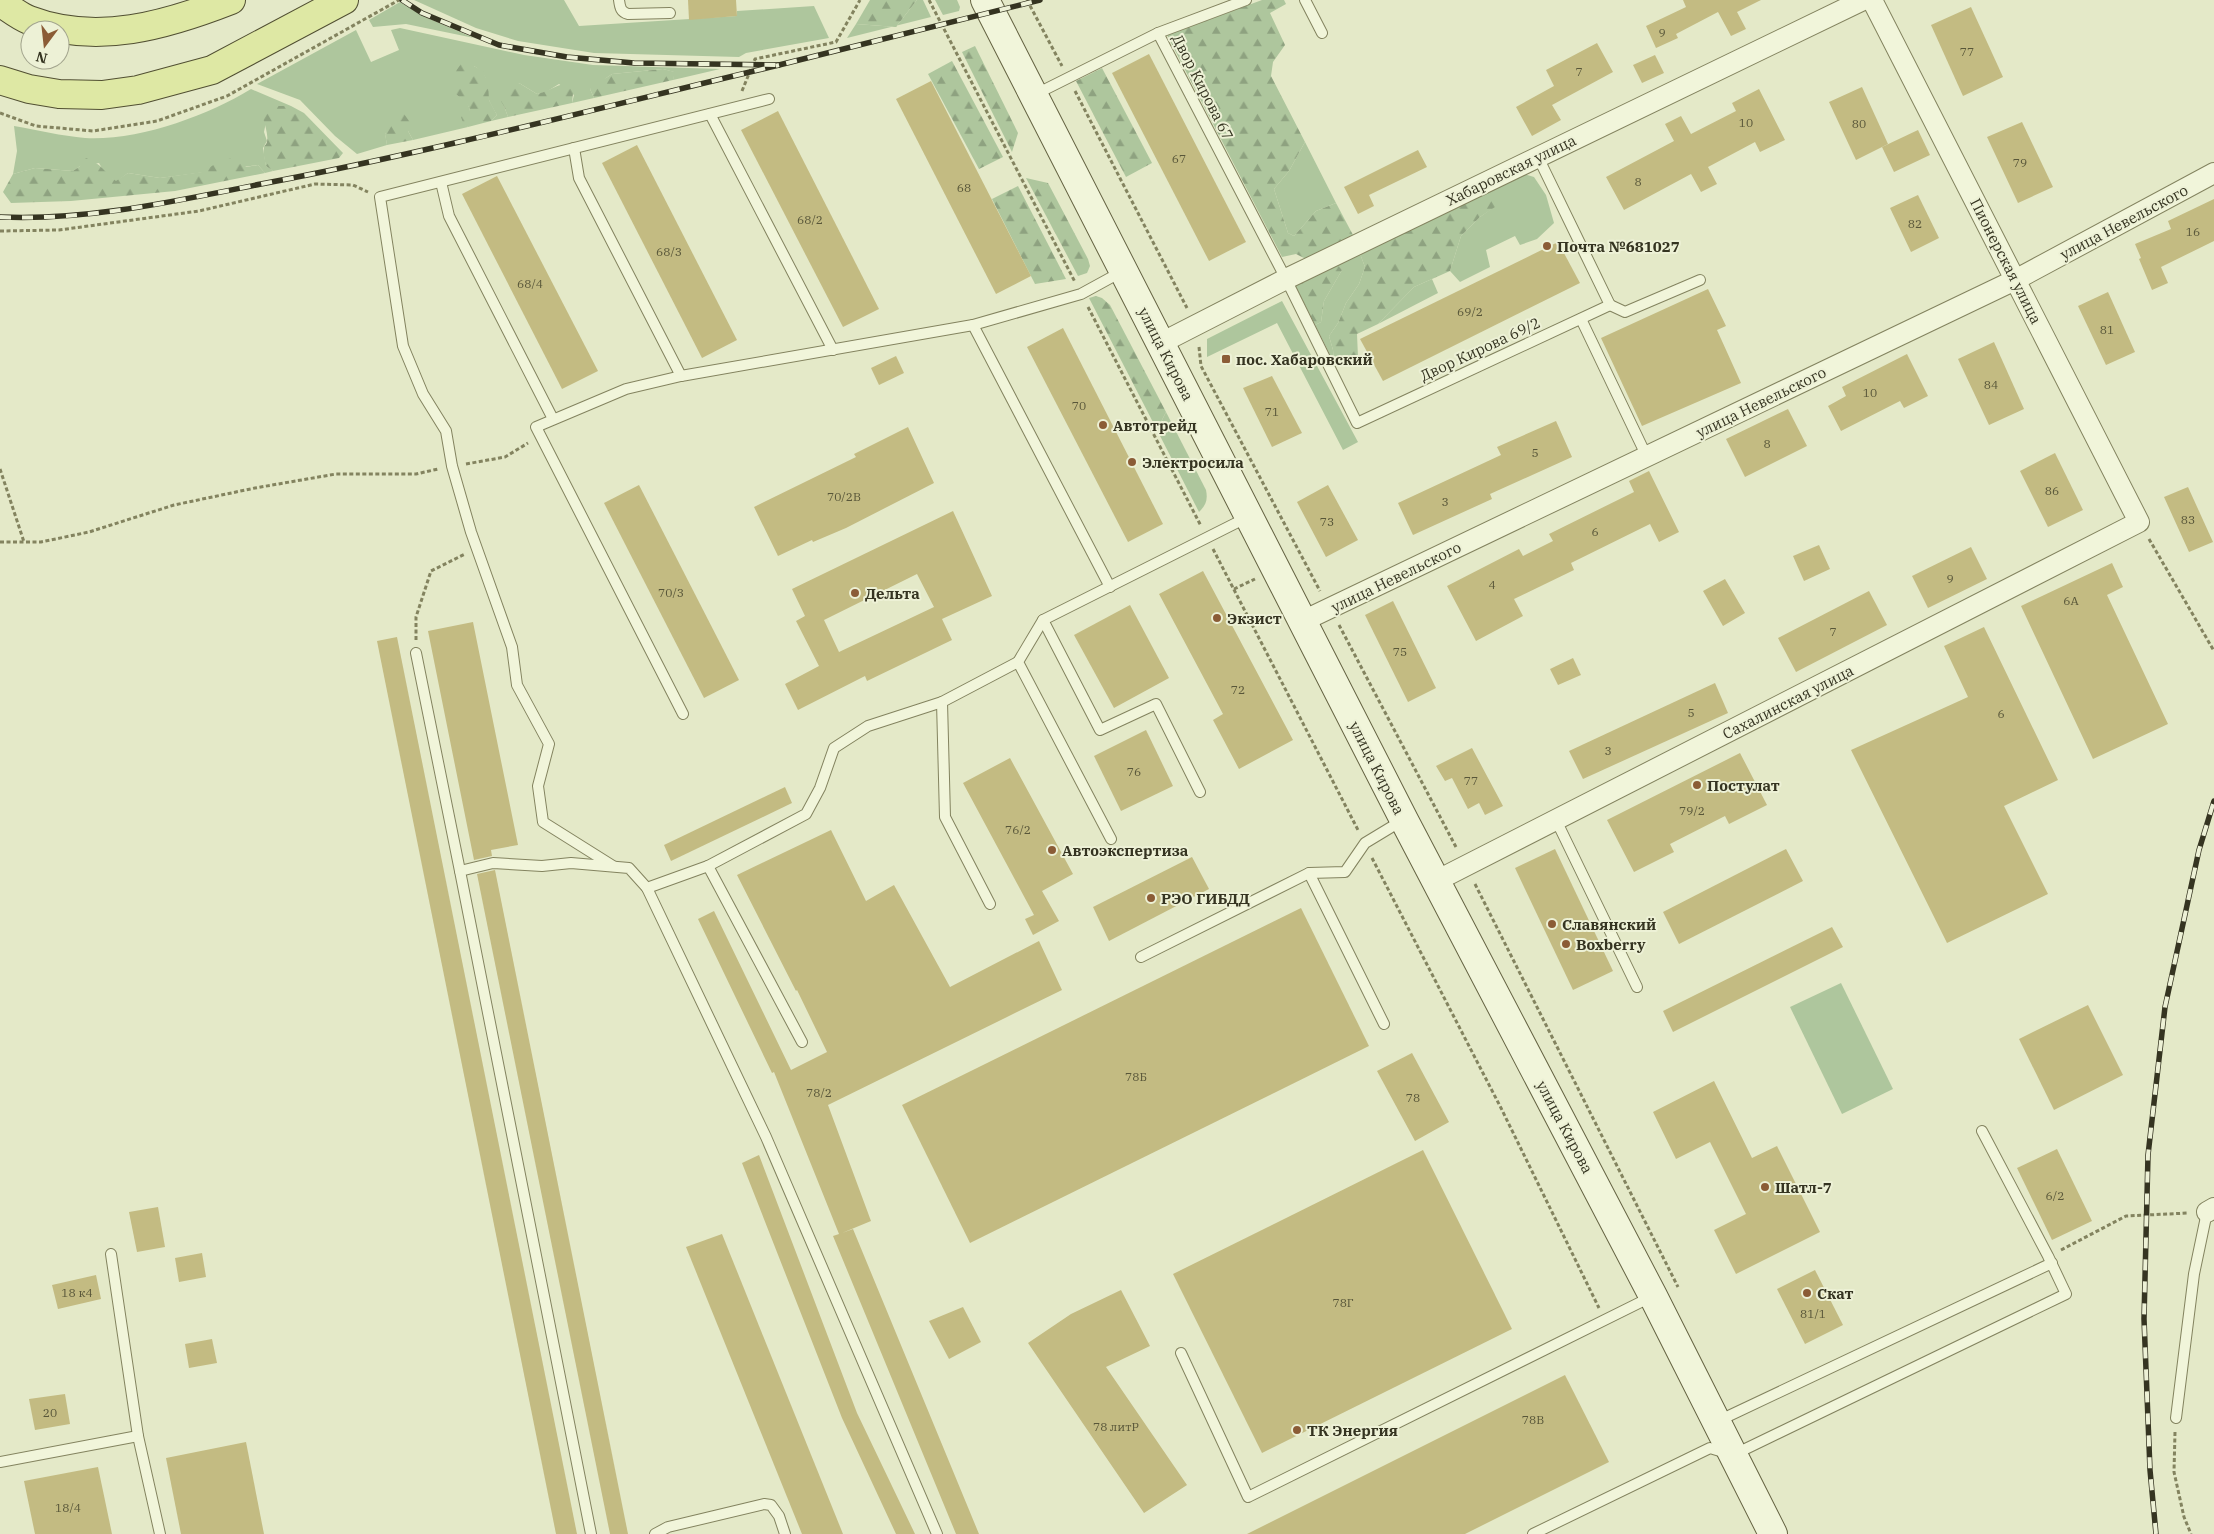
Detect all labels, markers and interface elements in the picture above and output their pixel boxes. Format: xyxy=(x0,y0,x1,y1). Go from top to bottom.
north arrow xyxy=(20,20,70,70)
house number: 9 xyxy=(1658,25,1666,40)
street label: Двор Кирова 67 xyxy=(1168,31,1238,143)
house number: 77 xyxy=(1960,44,1974,59)
text: N xyxy=(34,47,49,68)
house number: 7 xyxy=(1575,64,1583,79)
house number: 10 xyxy=(1739,115,1753,130)
house number: 80 xyxy=(1852,116,1866,131)
street label: Хабаровская улица xyxy=(1443,130,1579,210)
house number: 67 xyxy=(1172,151,1186,166)
house number: 79 xyxy=(2013,155,2027,170)
house number: 8 xyxy=(1634,174,1642,189)
house number: 68 xyxy=(957,180,971,195)
street label: улица Невельского xyxy=(2057,180,2191,264)
street label: Пионерская улица xyxy=(1966,195,2046,327)
house number: 68/2 xyxy=(797,212,823,227)
house number: 82 xyxy=(1908,216,1922,231)
house number: 16 xyxy=(2186,224,2200,239)
place label: Почта №681027 xyxy=(1557,237,1680,256)
marker: Почта №681027 xyxy=(1541,240,1553,252)
house number: 68/3 xyxy=(656,244,682,259)
house number: 68/4 xyxy=(517,276,543,291)
street label: улица Кирова xyxy=(1134,304,1198,404)
house number: 69/2 xyxy=(1457,304,1483,319)
street label: Двор Кирова 69/2 xyxy=(1417,313,1543,385)
house number: 81 xyxy=(2100,322,2114,337)
place label: пос. Хабаровский xyxy=(1236,350,1373,369)
marker: пос. Хабаровский xyxy=(1220,353,1232,365)
street label: улица Невельского xyxy=(1693,362,1829,442)
house number: 84 xyxy=(1984,377,1998,392)
house number: 10 xyxy=(1863,385,1877,400)
house number: 70 xyxy=(1072,398,1086,413)
house number: 71 xyxy=(1265,404,1279,419)
place label: Автотрейд xyxy=(1113,416,1197,435)
marker: Автотрейд xyxy=(1097,419,1109,431)
house number: 8 xyxy=(1763,436,1771,451)
house number: 5 xyxy=(1531,445,1539,460)
place label: Электросила xyxy=(1142,453,1244,472)
marker: Электросила xyxy=(1126,456,1138,468)
house number: 86 xyxy=(2045,483,2059,498)
house number: 70/2В xyxy=(827,489,861,504)
house number: 3 xyxy=(1441,494,1449,509)
house number: 83 xyxy=(2181,512,2195,527)
house number: 73 xyxy=(1320,514,1334,529)
house number: 6 xyxy=(1591,524,1599,539)
street label: улица Невельского xyxy=(1328,537,1464,617)
house number: 9 xyxy=(1946,571,1954,586)
house number: 4 xyxy=(1488,577,1496,592)
place label: Дельта xyxy=(865,584,920,603)
house number: 70/3 xyxy=(658,585,684,600)
marker: Дельта xyxy=(849,587,861,599)
house number: 6А xyxy=(2063,593,2079,608)
place label: Экзист xyxy=(1227,609,1282,628)
marker: Экзист xyxy=(1211,612,1223,624)
house number: 7 xyxy=(1829,624,1837,639)
house number: 75 xyxy=(1393,644,1407,659)
street label: Сахалинская улица xyxy=(1719,661,1857,743)
house number: 72 xyxy=(1231,682,1245,697)
house number: 5 xyxy=(1687,705,1695,720)
house number: 6 xyxy=(1997,706,2005,721)
street label: улица Кирова xyxy=(1345,718,1409,818)
house number: 3 xyxy=(1604,743,1612,758)
house number: 76 xyxy=(1127,764,1141,779)
house number: 77 xyxy=(1464,773,1478,788)
place label: Постулат xyxy=(1707,776,1780,795)
marker: Постулат xyxy=(1691,779,1703,791)
house number: 79/2 xyxy=(1679,803,1705,818)
house number: 76/2 xyxy=(1005,822,1031,837)
place label: Автоэкспертиза xyxy=(1062,841,1189,860)
marker: Автоэкспертиза xyxy=(1046,844,1058,856)
place label: РЭО ГИБДД xyxy=(1161,889,1250,908)
marker: РЭО ГИБДД xyxy=(1145,892,1157,904)
place label: Славянский xyxy=(1562,915,1656,934)
marker: Славянский xyxy=(1546,918,1558,930)
place label: Boxberry xyxy=(1576,935,1646,954)
marker: Boxberry xyxy=(1560,938,1572,950)
house number: 78Б xyxy=(1125,1069,1147,1084)
street label: улица Кирова xyxy=(1533,1077,1597,1177)
house number: 78/2 xyxy=(806,1085,832,1100)
house number: 78 xyxy=(1406,1090,1420,1105)
place label: Шатл-7 xyxy=(1775,1178,1832,1197)
marker: Шатл-7 xyxy=(1759,1181,1771,1193)
house number: 6/2 xyxy=(2046,1188,2064,1203)
place label: Скат xyxy=(1817,1284,1853,1303)
house number: 18 к4 xyxy=(61,1285,93,1300)
marker: Скат xyxy=(1801,1287,1813,1299)
house number: 78Г xyxy=(1332,1295,1354,1310)
house number: 81/1 xyxy=(1800,1306,1826,1321)
house number: 20 xyxy=(43,1405,57,1420)
house number: 78В xyxy=(1522,1412,1544,1427)
house number: 78 литР xyxy=(1093,1419,1139,1434)
place label: ТК Энергия xyxy=(1307,1421,1398,1440)
marker: ТК Энергия xyxy=(1291,1424,1303,1436)
house number: 18/4 xyxy=(55,1500,81,1515)

